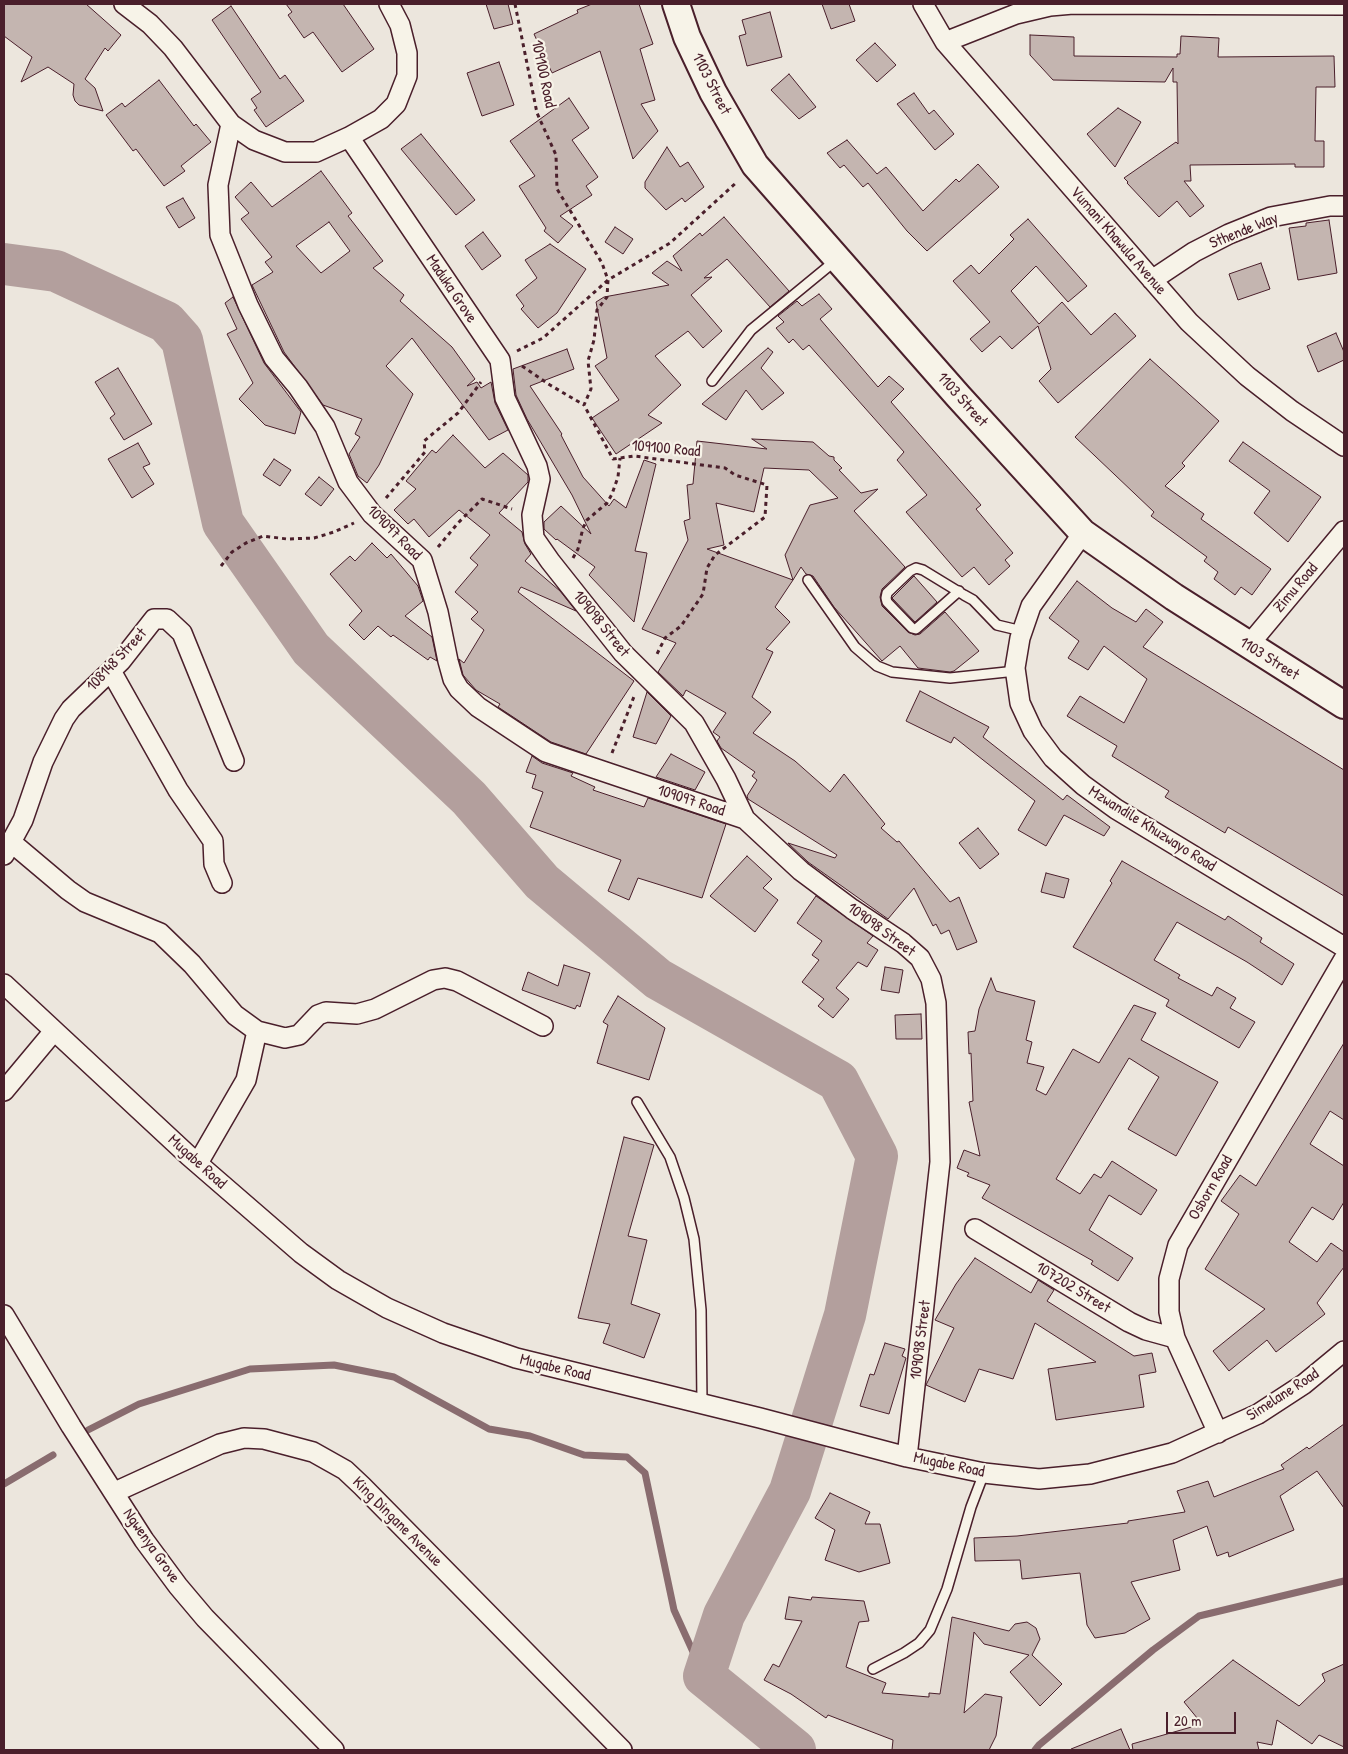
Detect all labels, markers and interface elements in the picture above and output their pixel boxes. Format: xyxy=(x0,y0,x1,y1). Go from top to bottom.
street label: 109100 Road xyxy=(526,38,560,110)
street label: 1103 Street xyxy=(687,50,735,118)
street label: Vumani Khawula Avenue xyxy=(1066,183,1170,299)
street label: Sthende Way xyxy=(1207,209,1281,253)
street label: Maduka Grove xyxy=(421,251,481,327)
street label: 1103 Street xyxy=(932,369,992,431)
street label: 109100 Road xyxy=(631,436,701,462)
street label: 109097 Road xyxy=(363,502,425,564)
street label: Zimu Road xyxy=(1270,559,1322,617)
street label: 109098 Street xyxy=(568,587,634,661)
street label: 108148 Street xyxy=(83,624,151,696)
street label: 1103 Street xyxy=(1236,633,1302,685)
street label: 109097 Road xyxy=(655,781,727,821)
street label: Mzwandile Khuzwayo Road xyxy=(1085,782,1219,876)
street label: 109098 Street xyxy=(843,899,919,961)
street label: Mugabe Road xyxy=(164,1131,230,1193)
street label: Osborn Road xyxy=(1185,1152,1237,1224)
street label: 107202 Street xyxy=(1032,1258,1114,1318)
street label: 109098 Street xyxy=(907,1299,935,1381)
street label: Mugabe Road xyxy=(518,1350,592,1386)
street label: Simelane Road xyxy=(1243,1365,1323,1425)
street label: Mugabe Road xyxy=(912,1448,986,1482)
street label: King Dingane Avenue xyxy=(348,1473,446,1571)
street label: Ngwenya Grove xyxy=(118,1505,184,1587)
scale bar xyxy=(1168,1702,1238,1734)
text: 20 m xyxy=(1174,1710,1201,1731)

